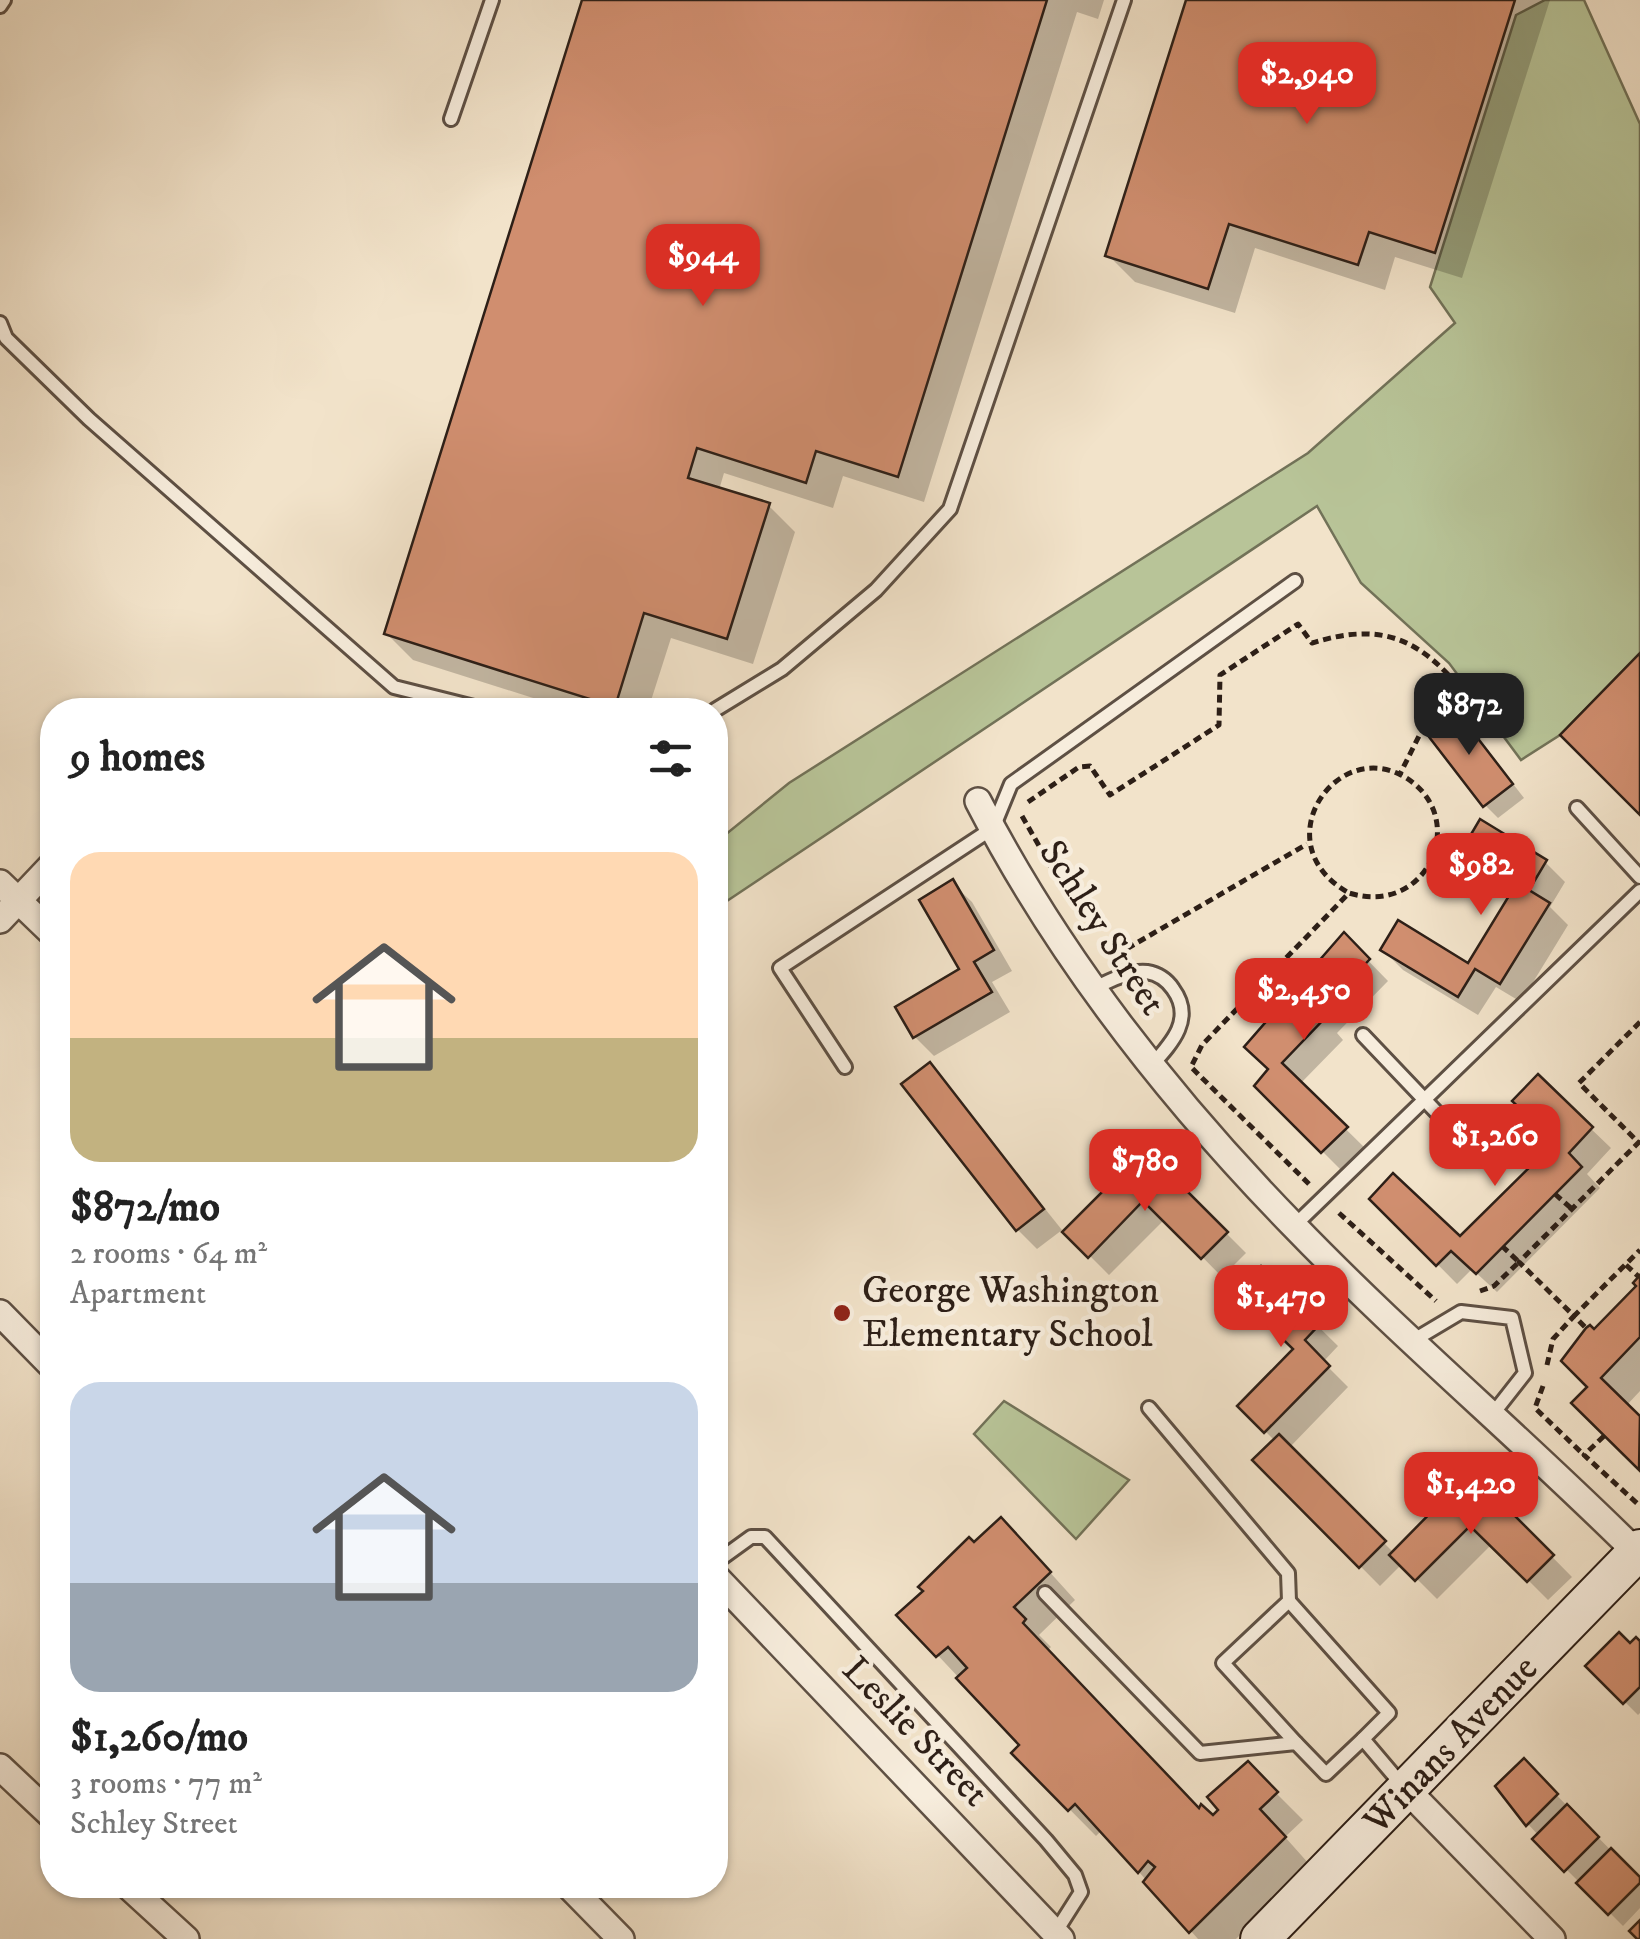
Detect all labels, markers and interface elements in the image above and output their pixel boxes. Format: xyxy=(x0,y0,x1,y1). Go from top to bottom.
pin: $2,940 xyxy=(1226,42,1388,127)
text: $2,940 xyxy=(1260,54,1354,94)
pin: $944 xyxy=(644,224,762,309)
text: $944 xyxy=(668,236,738,276)
pin: $872 xyxy=(1410,673,1528,758)
text: $872 xyxy=(1436,685,1502,725)
icon: filters xyxy=(643,731,698,786)
text: 9 homes xyxy=(70,732,205,784)
street label: Schley Street xyxy=(1028,831,1176,1025)
pin: $982 xyxy=(1422,833,1540,918)
text: $982 xyxy=(1448,845,1514,885)
icon: home xyxy=(294,917,474,1097)
pin: $2,450 xyxy=(1223,958,1385,1043)
text: $2,450 xyxy=(1257,970,1351,1010)
pin: $1,260 xyxy=(1414,1104,1576,1189)
text: $1,260 xyxy=(1451,1116,1539,1156)
pin: $780 xyxy=(1086,1129,1204,1214)
text: $780 xyxy=(1111,1141,1179,1181)
text: $872/mo xyxy=(70,1182,220,1234)
text: 2 rooms · 64 m² xyxy=(70,1234,267,1274)
pin: $1,470 xyxy=(1200,1265,1362,1350)
place label: George Washington Elementary School xyxy=(862,1267,1159,1359)
text: Apartment xyxy=(70,1274,206,1314)
text: $1,470 xyxy=(1236,1277,1326,1317)
marker: George Washington Elementary School xyxy=(831,1302,853,1324)
icon: home xyxy=(294,1447,474,1627)
pin: $1,420 xyxy=(1390,1452,1552,1537)
text: $1,420 xyxy=(1426,1464,1516,1504)
street label: Winans Avenue xyxy=(1353,1645,1548,1845)
street label: Leslie Street xyxy=(831,1647,999,1817)
text: $1,260/mo xyxy=(70,1712,248,1764)
text: 3 rooms · 77 m² xyxy=(70,1764,262,1804)
text: Schley Street xyxy=(70,1804,238,1844)

